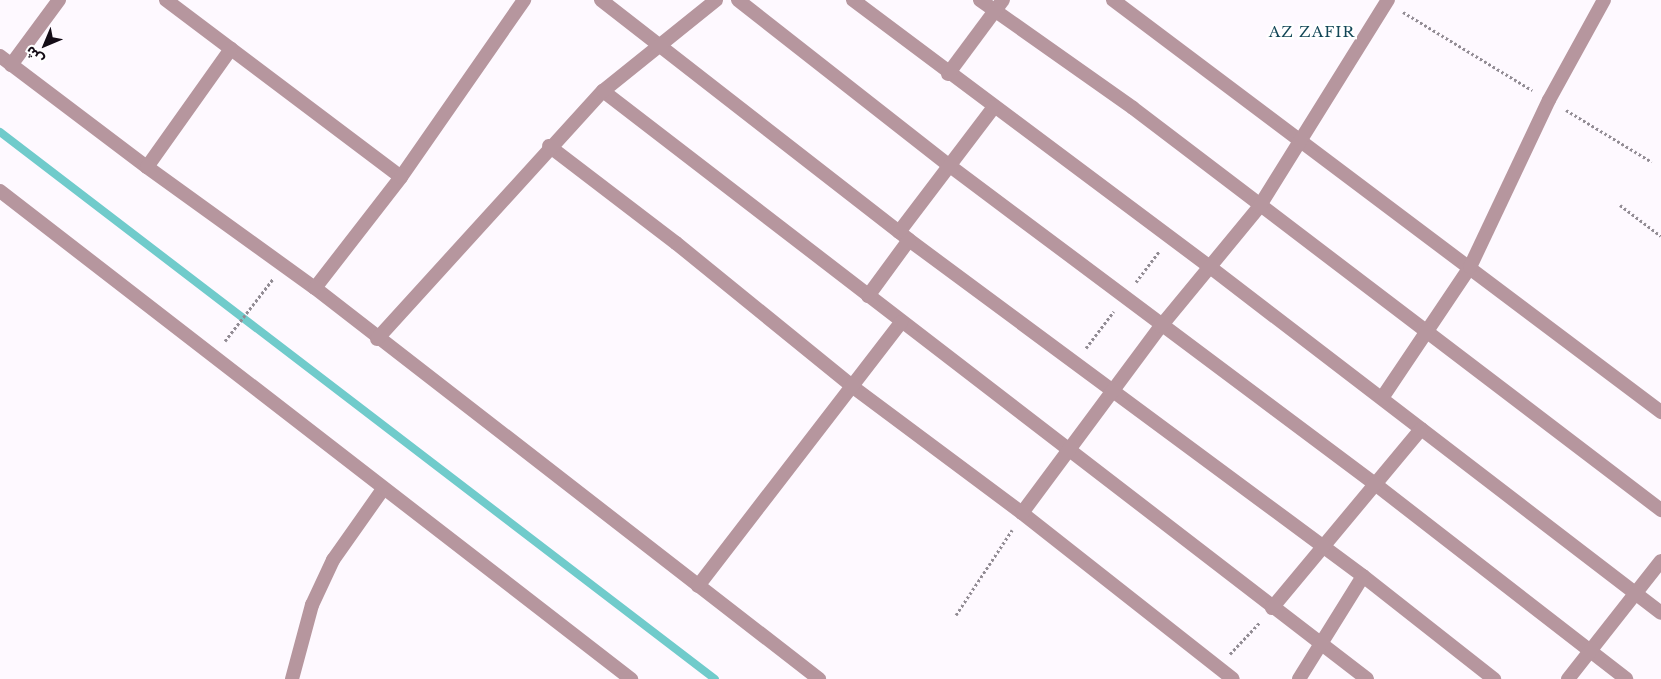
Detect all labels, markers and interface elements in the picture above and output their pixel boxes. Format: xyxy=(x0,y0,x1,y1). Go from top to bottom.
north arrow xyxy=(20,20,70,70)
district label: AZ ZAFIR xyxy=(1268,23,1356,41)
text: ش xyxy=(21,42,48,69)

